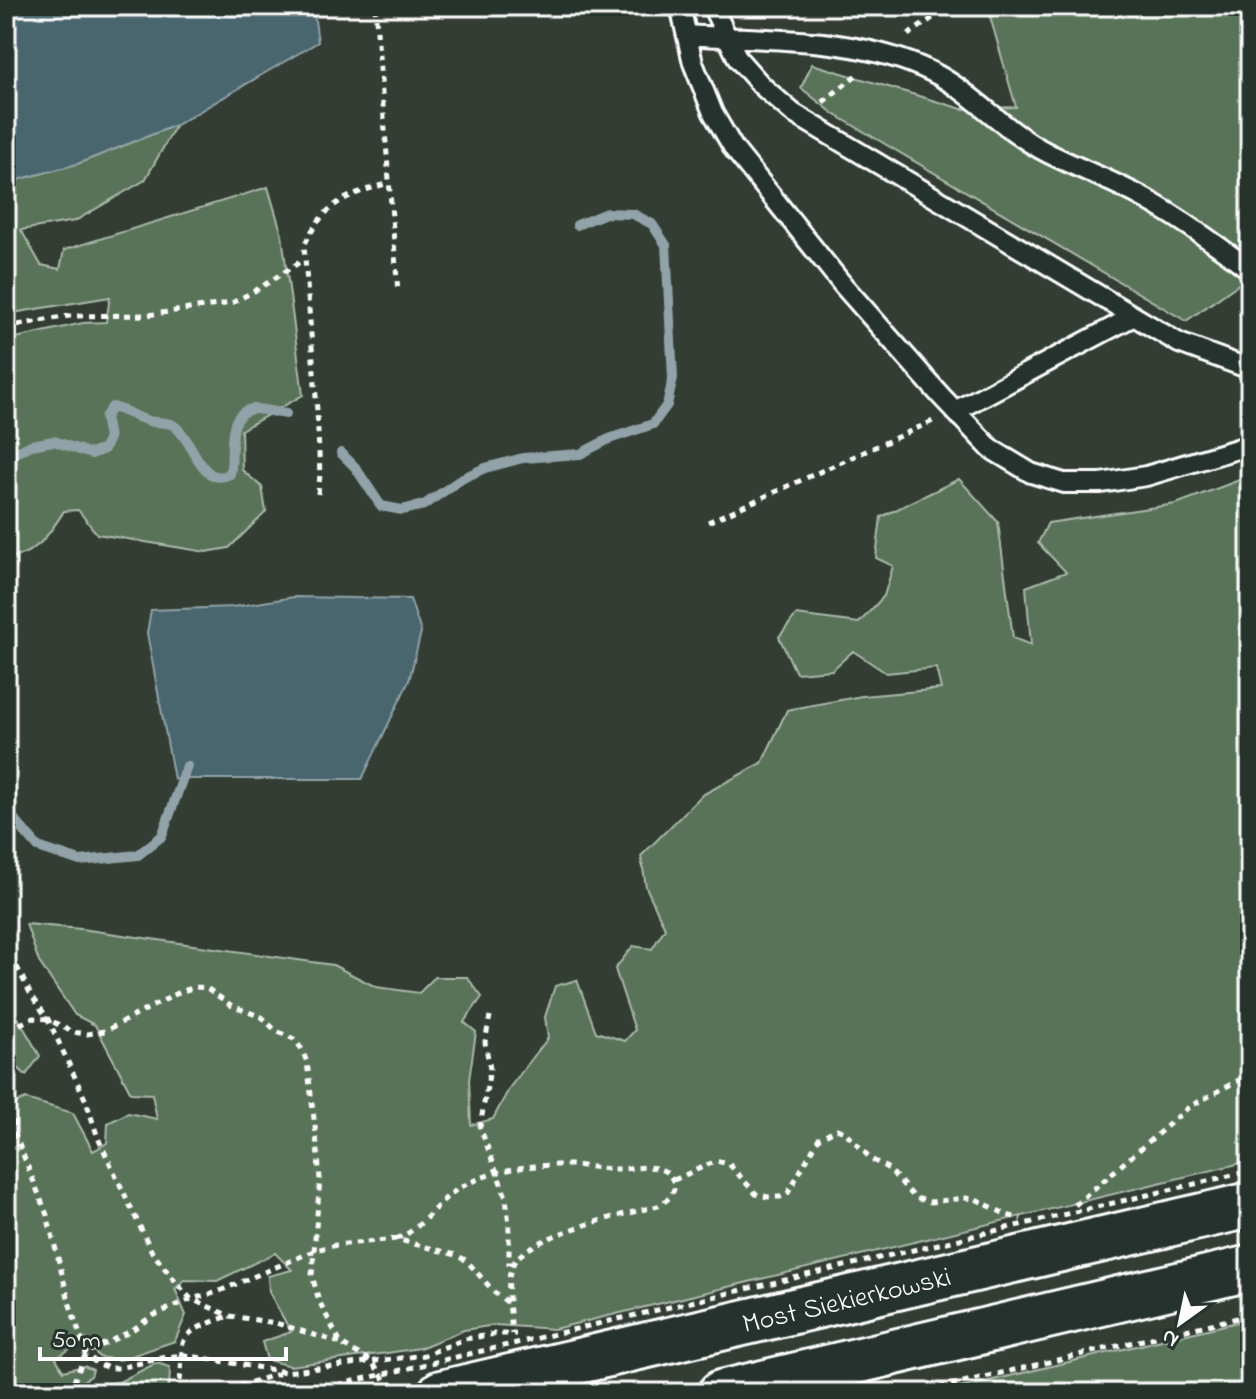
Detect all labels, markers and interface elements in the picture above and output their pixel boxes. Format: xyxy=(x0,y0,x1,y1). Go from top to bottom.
street label: Most Siekierkowski xyxy=(739,1258,955,1346)
north arrow xyxy=(1140,1283,1220,1363)
scale bar xyxy=(40,1311,286,1361)
text: N xyxy=(1156,1320,1186,1355)
text: 50 m xyxy=(52,1324,101,1359)

